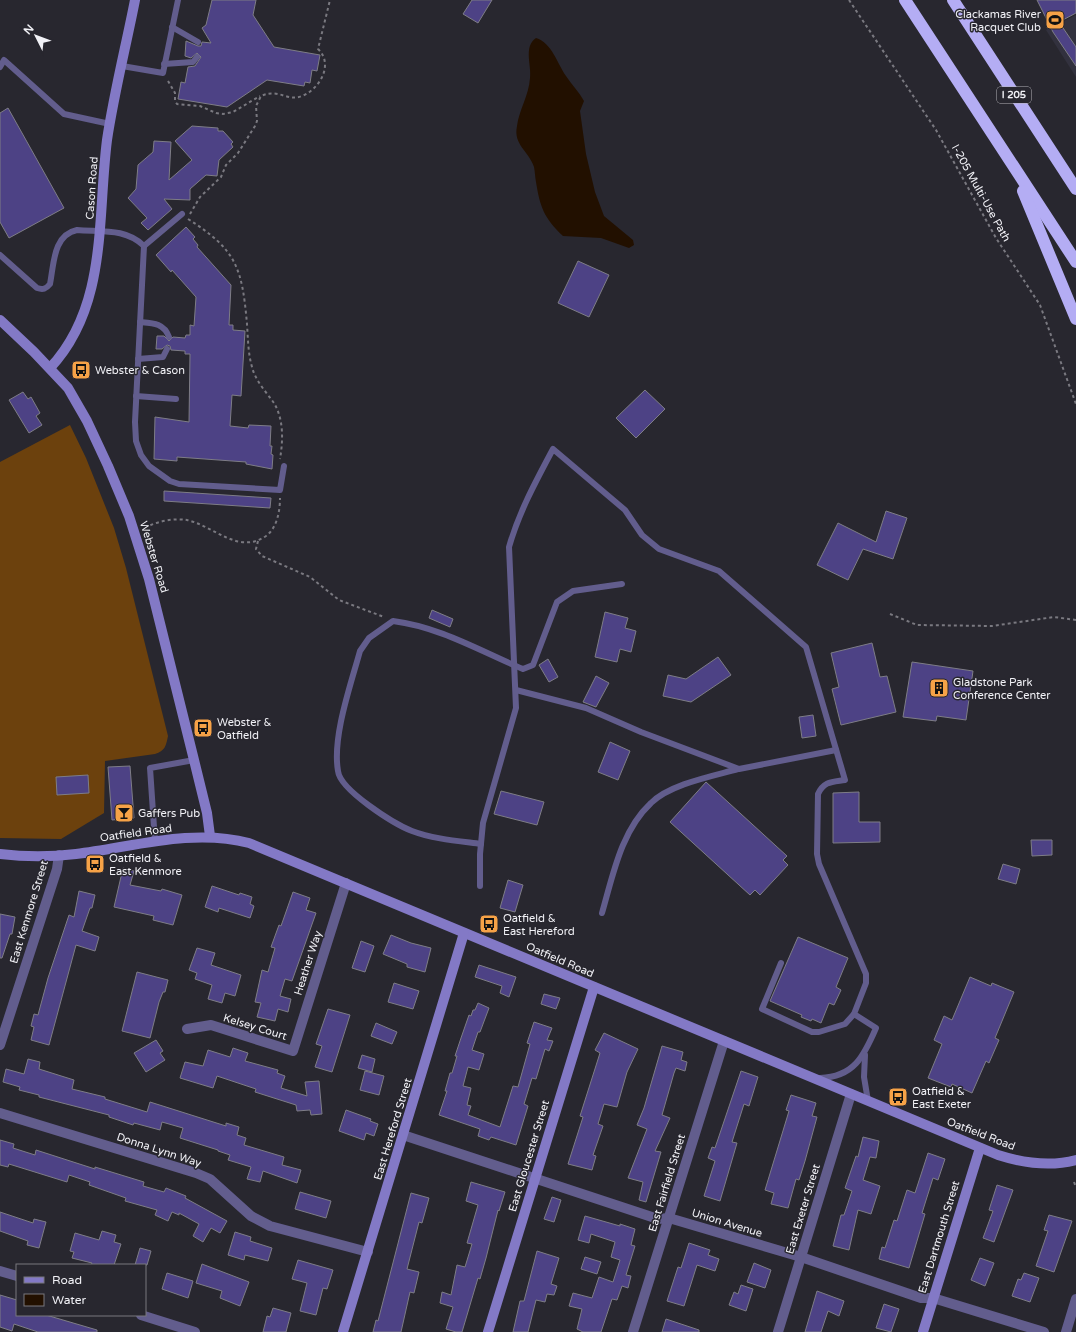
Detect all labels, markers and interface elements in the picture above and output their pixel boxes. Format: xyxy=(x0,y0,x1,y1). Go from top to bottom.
place label: Clackamas River Racquet Club xyxy=(955,8,1042,34)
sports icon: Clackamas River Racquet Club xyxy=(1044,9,1066,31)
north arrow xyxy=(16,16,56,56)
text: N xyxy=(21,22,37,37)
road number: I 205 xyxy=(997,87,1031,103)
street label: I-205 Multi-Use Path xyxy=(949,142,1013,244)
street label: Cason Road xyxy=(83,156,101,220)
bus stop icon: Webster & Cason xyxy=(70,359,92,381)
place label: Webster & Cason xyxy=(95,364,185,377)
street label: Webster Road xyxy=(137,520,171,594)
place label: Gladstone Park Conference Center xyxy=(953,676,1051,702)
building icon: Gladstone Park Conference Center xyxy=(928,677,950,699)
place label: Webster & Oatfield xyxy=(217,716,272,742)
bus stop icon: Webster & Oatfield xyxy=(192,717,214,739)
bar icon: Gaffers Pub xyxy=(113,802,135,824)
place label: Gaffers Pub xyxy=(138,807,200,820)
street label: Oatfield Road xyxy=(99,822,173,844)
place label: Oatfield & East Kenmore xyxy=(109,852,182,878)
bus stop icon: Oatfield & East Kenmore xyxy=(84,853,106,875)
street label: East Kenmore Street xyxy=(7,859,51,965)
place label: Oatfield & East Hereford xyxy=(503,912,575,938)
bus stop icon: Oatfield & East Hereford xyxy=(478,913,500,935)
street label: Heather Way xyxy=(291,929,325,997)
street label: Oatfield Road xyxy=(524,940,596,980)
street label: Kelsey Court xyxy=(222,1011,288,1043)
street label: East Hereford Street xyxy=(371,1076,415,1182)
place label: Oatfield & East Exeter xyxy=(912,1085,972,1111)
bus stop icon: Oatfield & East Exeter xyxy=(887,1086,909,1108)
street label: East Gloucester Street xyxy=(506,1099,552,1213)
street label: Oatfield Road xyxy=(945,1115,1017,1153)
street label: Donna Lynn Way xyxy=(115,1130,203,1170)
street label: East Fairfield Street xyxy=(646,1133,688,1233)
street label: East Exeter Street xyxy=(783,1162,823,1256)
street label: East Dartmouth Street xyxy=(916,1179,962,1295)
street label: Union Avenue xyxy=(690,1206,764,1240)
legend xyxy=(16,1264,146,1316)
text: Road xyxy=(52,1273,82,1287)
text: Water xyxy=(52,1293,87,1307)

